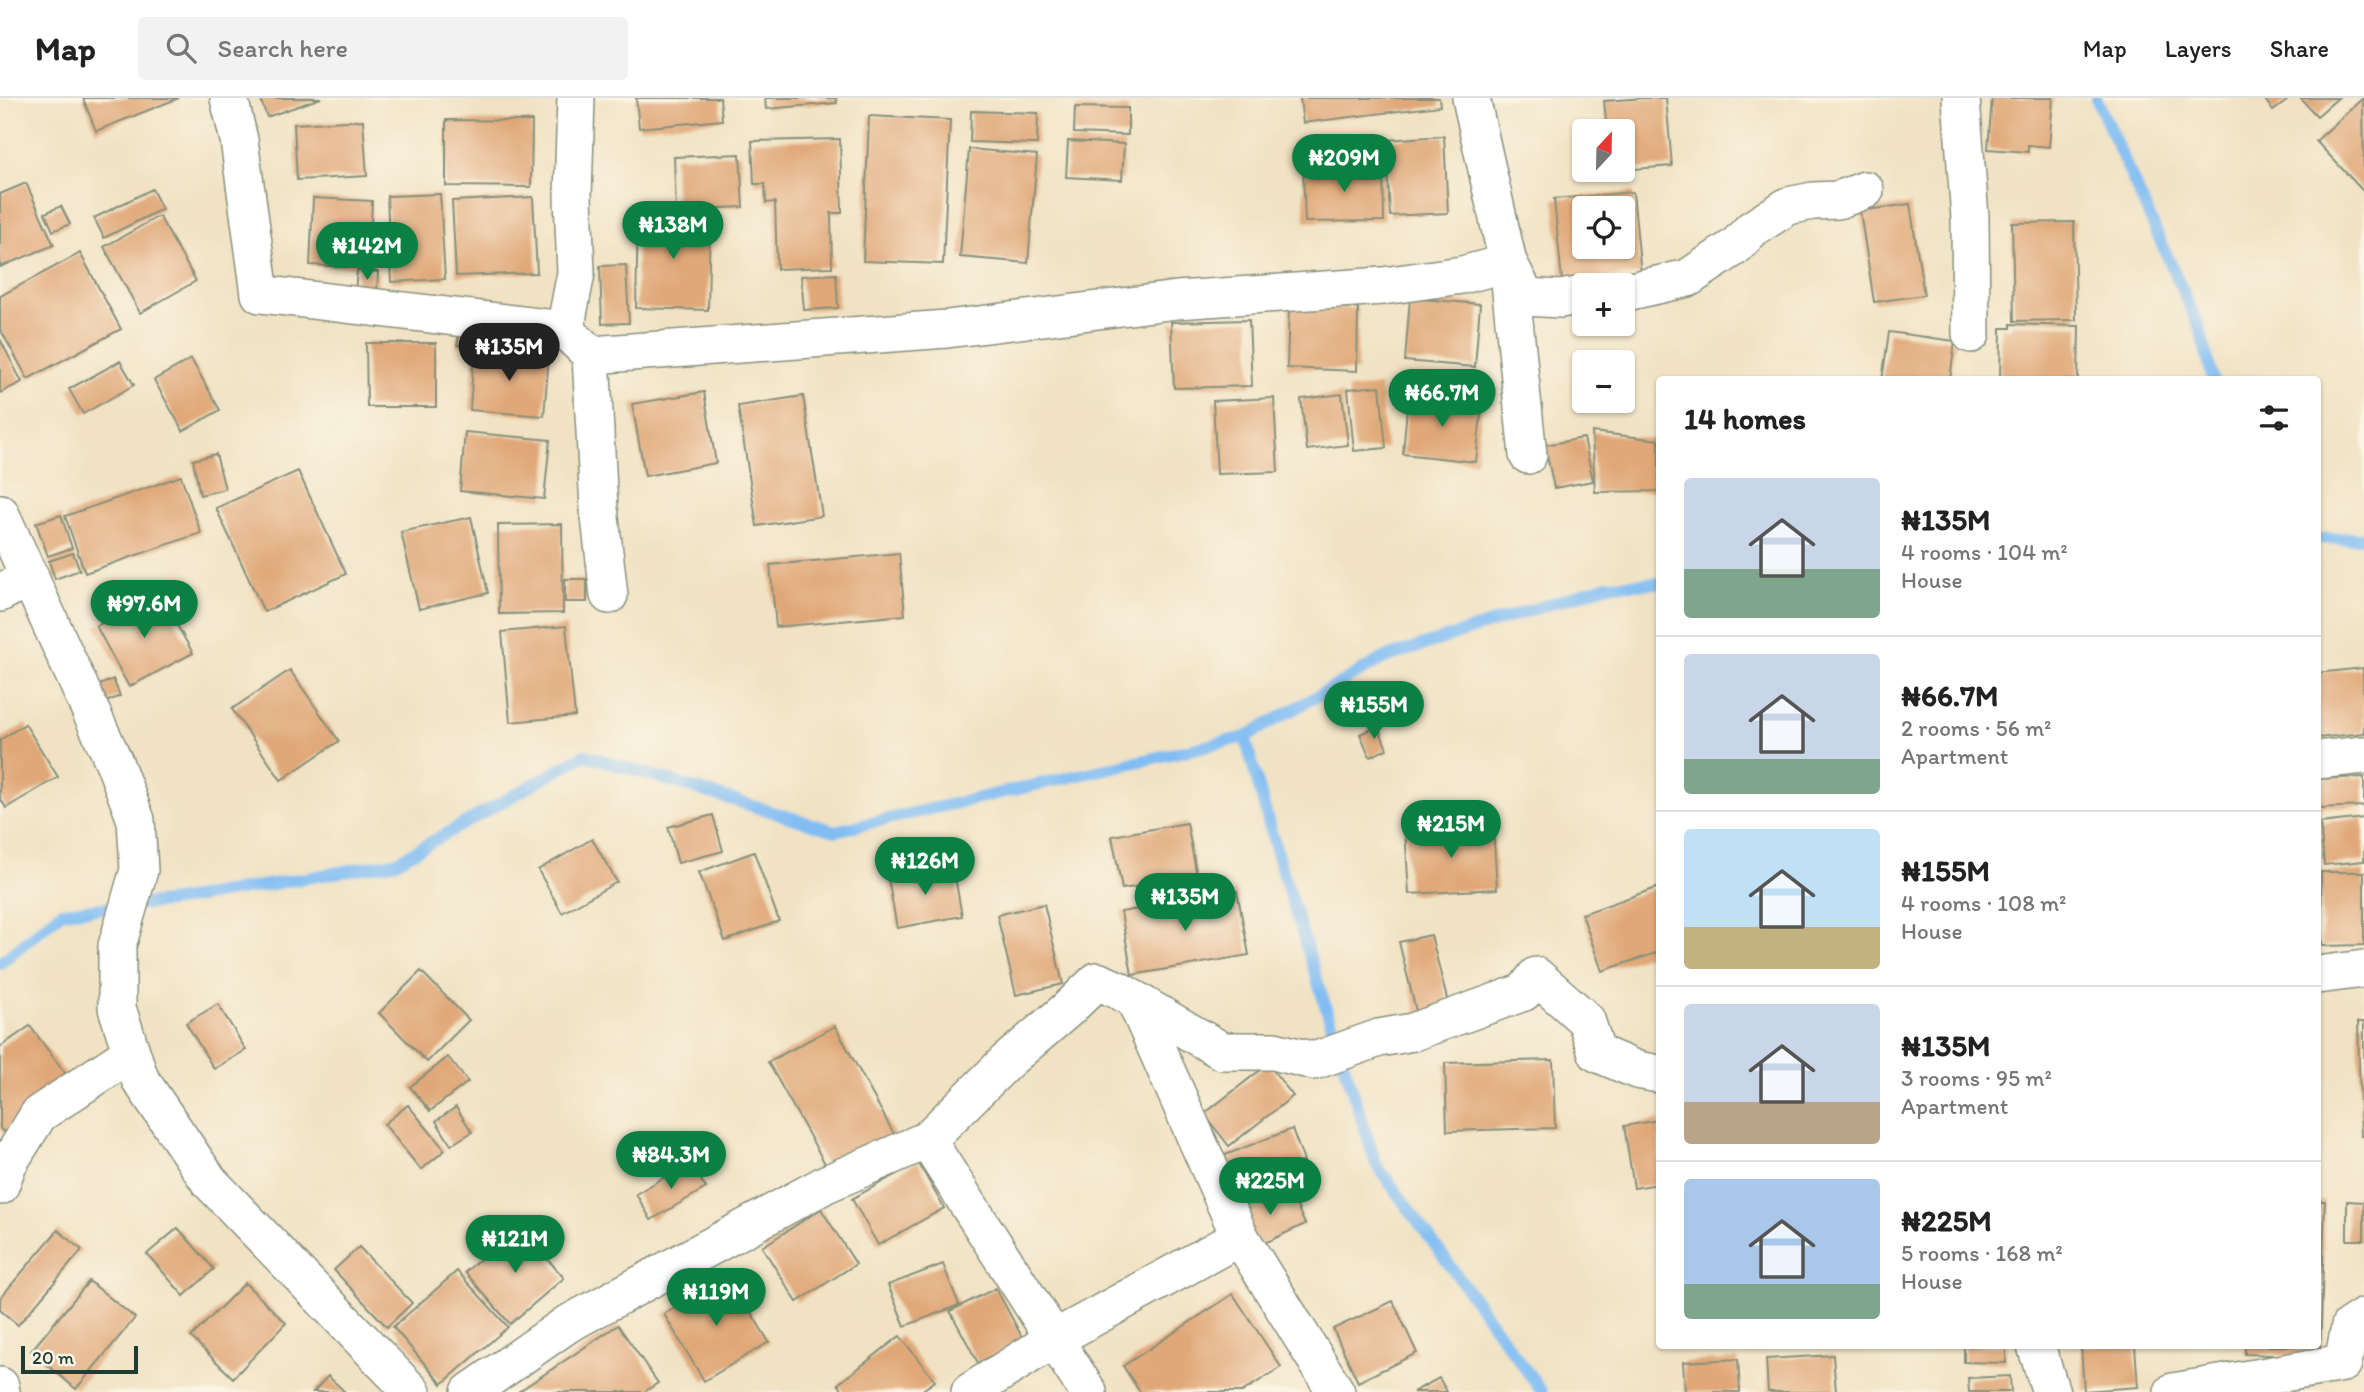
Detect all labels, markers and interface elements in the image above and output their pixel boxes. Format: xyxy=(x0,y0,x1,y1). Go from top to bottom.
search box xyxy=(138,17,628,80)
text: Map xyxy=(35,29,96,68)
icon: search xyxy=(162,29,200,67)
text: Search here xyxy=(218,32,348,64)
text: Map xyxy=(2083,34,2127,63)
text: Layers xyxy=(2165,34,2232,63)
text: Share xyxy=(2270,34,2329,63)
north arrow xyxy=(1572,119,1634,182)
map controls xyxy=(1572,119,1635,413)
pin: ₦209M xyxy=(1295,134,1393,194)
text: ₦209M xyxy=(1308,143,1380,171)
button: locate xyxy=(1572,196,1635,259)
pin: ₦138M xyxy=(624,202,722,261)
text: ₦138M xyxy=(638,210,708,238)
pin: ₦142M xyxy=(318,222,416,282)
text: ₦142M xyxy=(332,231,402,259)
button: + xyxy=(1572,273,1635,336)
pin: ₦135M xyxy=(460,324,558,383)
text: ₦135M xyxy=(475,332,543,360)
button: − xyxy=(1572,350,1635,413)
pin: ₦66.7M xyxy=(1385,370,1499,429)
text: ₦66.7M xyxy=(1405,378,1479,406)
icon: filters xyxy=(2255,399,2293,437)
text: 14 homes xyxy=(1684,400,1806,437)
text: ₦135M xyxy=(1901,501,1991,538)
icon: home xyxy=(1740,506,1824,590)
text: 4 rooms · 104 m² xyxy=(1901,538,2068,566)
text: House xyxy=(1901,566,1963,594)
pin: ₦97.6M xyxy=(87,580,201,640)
text: ₦97.6M xyxy=(107,589,181,617)
text: ₦66.7M xyxy=(1901,677,1999,714)
pin: ₦155M xyxy=(1325,682,1423,741)
icon: home xyxy=(1740,682,1824,766)
text: ₦155M xyxy=(1340,690,1408,718)
text: 2 rooms · 56 m² xyxy=(1901,714,2052,742)
text: Apartment xyxy=(1901,742,2008,770)
pin: ₦215M xyxy=(1402,800,1500,860)
text: ₦215M xyxy=(1417,809,1485,837)
pin: ₦126M xyxy=(876,838,974,897)
text: ₦126M xyxy=(891,846,959,874)
text: ₦155M xyxy=(1901,852,1990,889)
icon: home xyxy=(1740,857,1824,941)
pin: ₦135M xyxy=(1136,874,1234,933)
text: ₦135M xyxy=(1151,882,1219,910)
text: 4 rooms · 108 m² xyxy=(1901,889,2066,917)
text: House xyxy=(1901,917,1963,945)
text: ₦135M xyxy=(1901,1027,1991,1064)
icon: home xyxy=(1740,1032,1824,1116)
text: 3 rooms · 95 m² xyxy=(1901,1064,2052,1092)
text: Apartment xyxy=(1901,1092,2008,1120)
pin: ₦84.3M xyxy=(614,1132,728,1191)
text: ₦84.3M xyxy=(632,1140,710,1168)
pin: ₦225M xyxy=(1221,1158,1319,1217)
text: ₦225M xyxy=(1235,1166,1305,1194)
text: ₦225M xyxy=(1901,1202,1992,1239)
icon: home xyxy=(1740,1207,1824,1291)
pin: ₦121M xyxy=(466,1216,564,1275)
text: ₦121M xyxy=(482,1224,548,1252)
text: 5 rooms · 168 m² xyxy=(1901,1239,2063,1267)
text: House xyxy=(1901,1267,1963,1295)
pin: ₦119M xyxy=(667,1268,765,1328)
text: ₦119M xyxy=(683,1277,749,1305)
scale bar xyxy=(21,1343,138,1375)
text: 20 m xyxy=(32,1346,74,1369)

